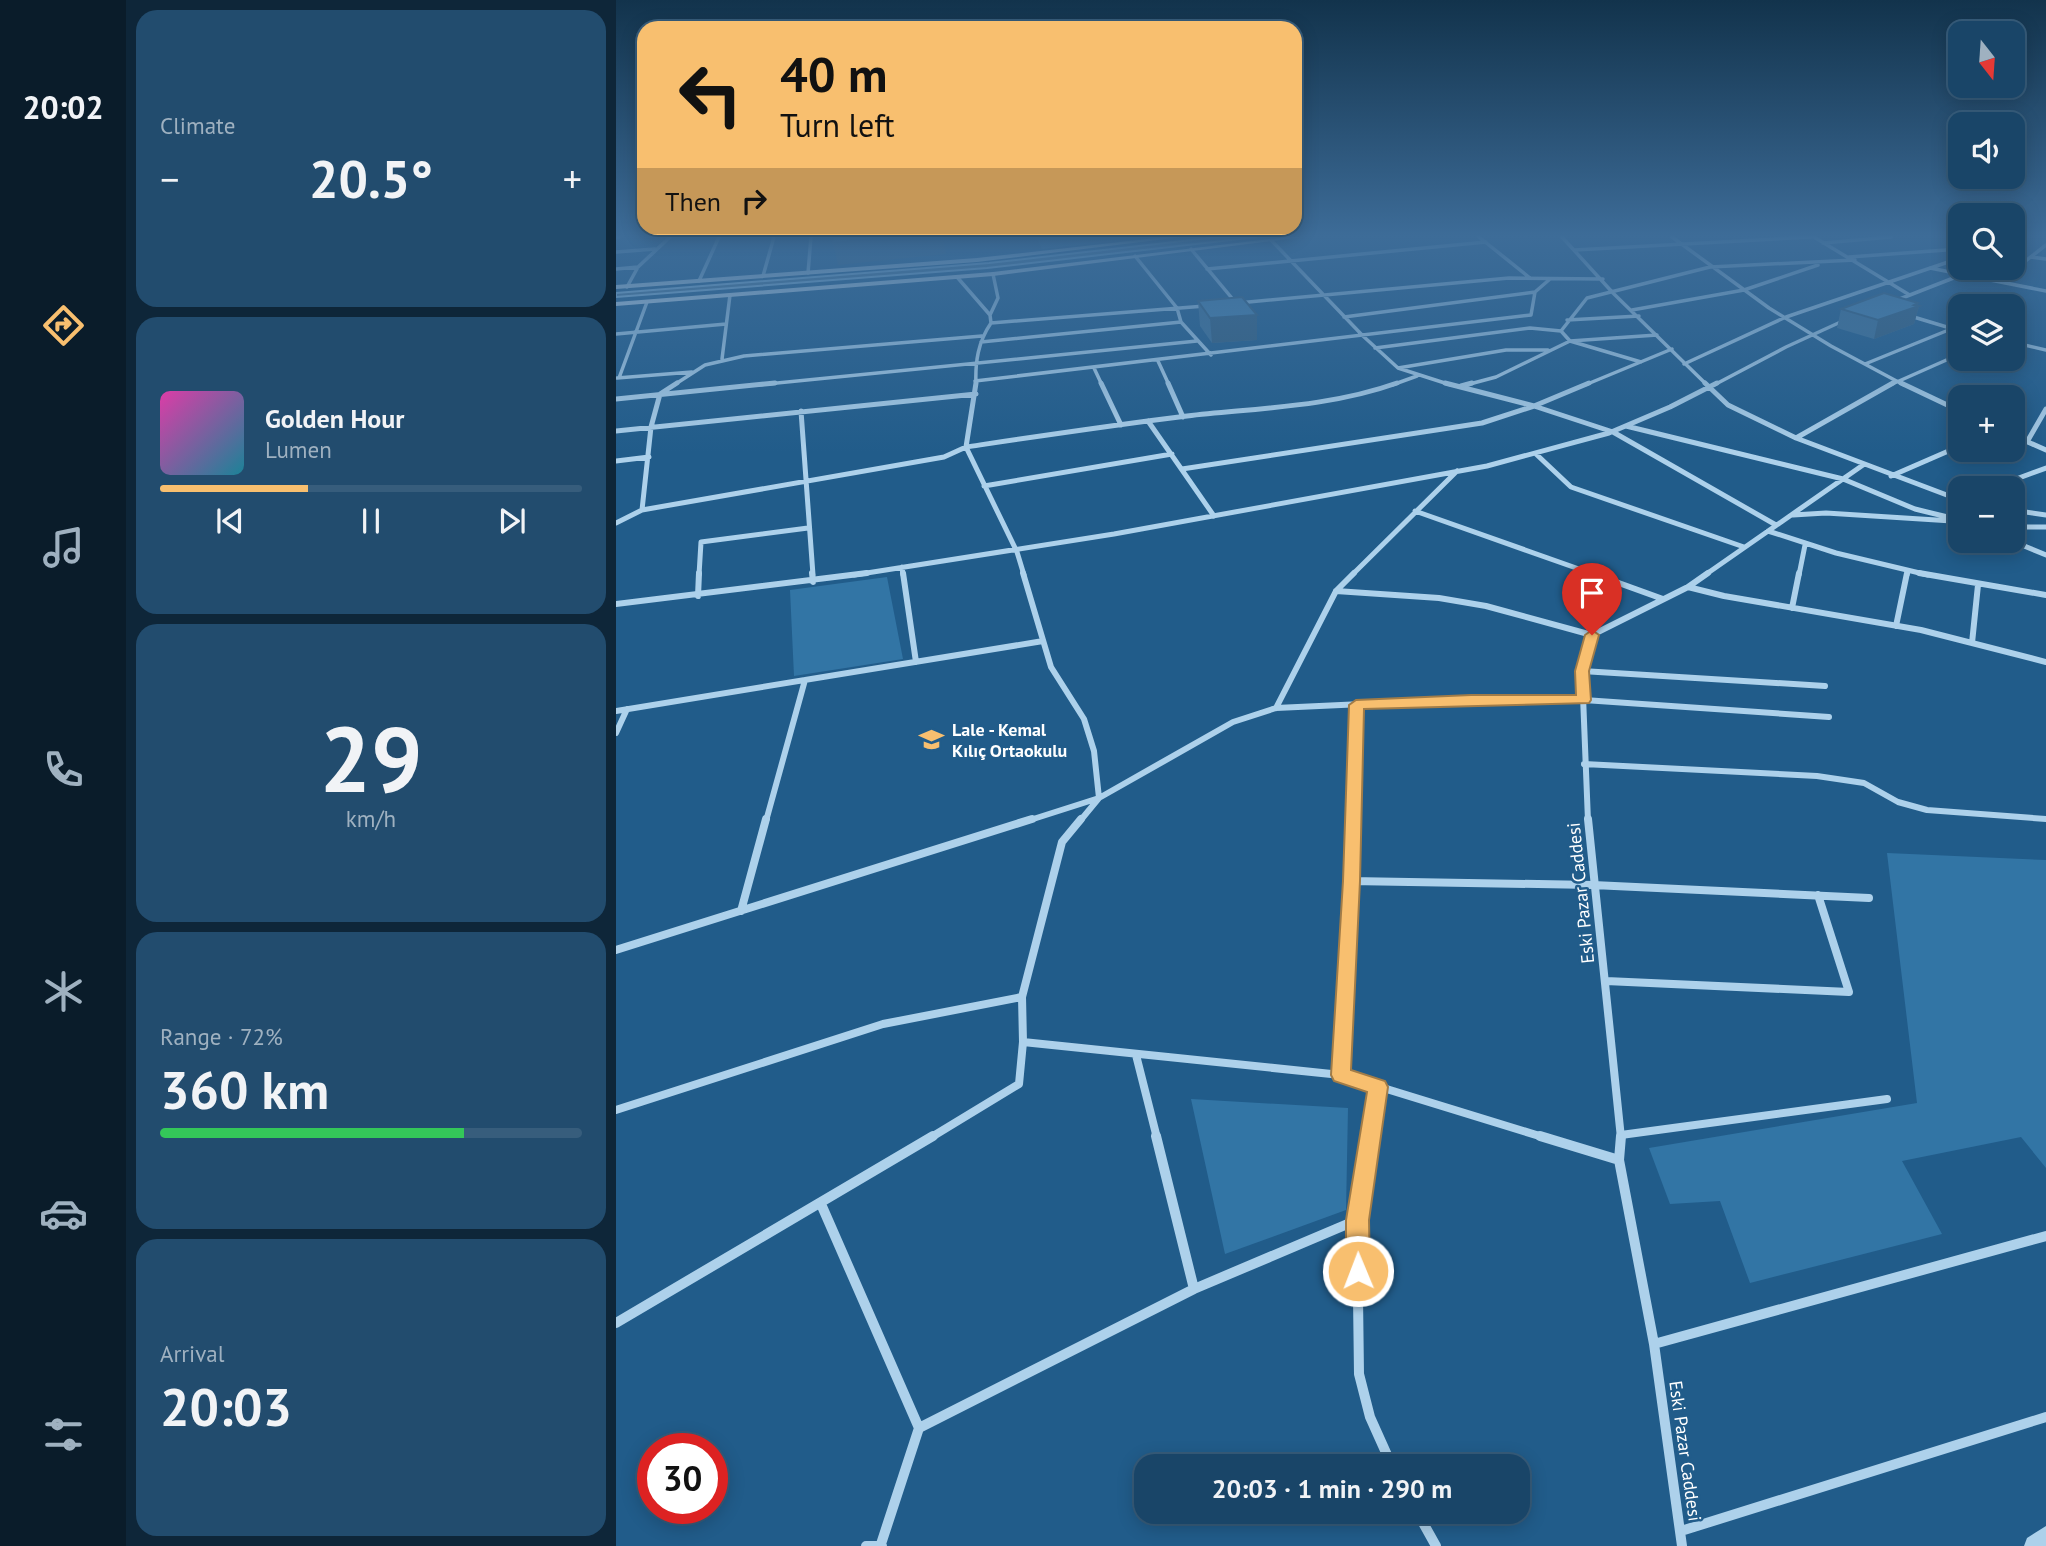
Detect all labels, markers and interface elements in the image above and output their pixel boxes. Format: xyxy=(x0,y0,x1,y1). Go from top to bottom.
north arrow xyxy=(1948,21,2025,98)
map controls xyxy=(1948,21,2025,553)
text: 40 m xyxy=(780,42,887,106)
icon: left xyxy=(665,49,756,140)
text: 20:02 xyxy=(22,86,104,128)
text: Turn left xyxy=(780,104,895,146)
text: Climate xyxy=(160,111,235,140)
button: sound xyxy=(1948,112,2025,189)
text: 20.5° xyxy=(309,145,433,212)
text: − xyxy=(160,154,179,203)
text: + xyxy=(563,154,582,203)
icon: right xyxy=(735,182,773,220)
text: Then xyxy=(665,185,721,218)
button: search xyxy=(1948,203,2025,280)
button: layers xyxy=(1948,294,2025,371)
icon: directions xyxy=(39,301,88,350)
button: + xyxy=(1948,385,2025,462)
text: Golden Hour xyxy=(265,402,404,435)
text: Lumen xyxy=(265,435,332,464)
button: − xyxy=(1948,476,2025,553)
icon: previous xyxy=(211,502,249,540)
icon: pause xyxy=(352,502,390,540)
icon: next xyxy=(493,502,531,540)
icon: music xyxy=(39,523,88,572)
pin xyxy=(1562,563,1622,635)
icon: arrive xyxy=(1573,574,1611,612)
text: 29 xyxy=(319,699,423,817)
place label: Lale - Kemal Kılıç Ortaokulu xyxy=(952,718,1067,762)
school or university icon: Lale - Kemal Kılıç Ortaokulu xyxy=(918,726,946,754)
icon: phone xyxy=(39,745,88,794)
text: km/h xyxy=(346,804,396,833)
street label: Eski Pazar Caddesi xyxy=(1562,821,1599,965)
icon: climate xyxy=(39,967,88,1016)
text: Range · 72% xyxy=(160,1022,283,1051)
text: 360 km xyxy=(160,1056,329,1123)
icon: car xyxy=(39,1189,88,1238)
position arrow xyxy=(1321,1234,1395,1308)
text: Arrival xyxy=(160,1339,224,1368)
text: 20:03 xyxy=(160,1373,292,1440)
street label: Eski Pazar Caddesi xyxy=(1664,1379,1707,1523)
icon: filters xyxy=(39,1410,88,1459)
speed limit sign: 30 xyxy=(637,1433,728,1524)
text: 20:03 · 1 min · 290 m xyxy=(1212,1472,1452,1505)

